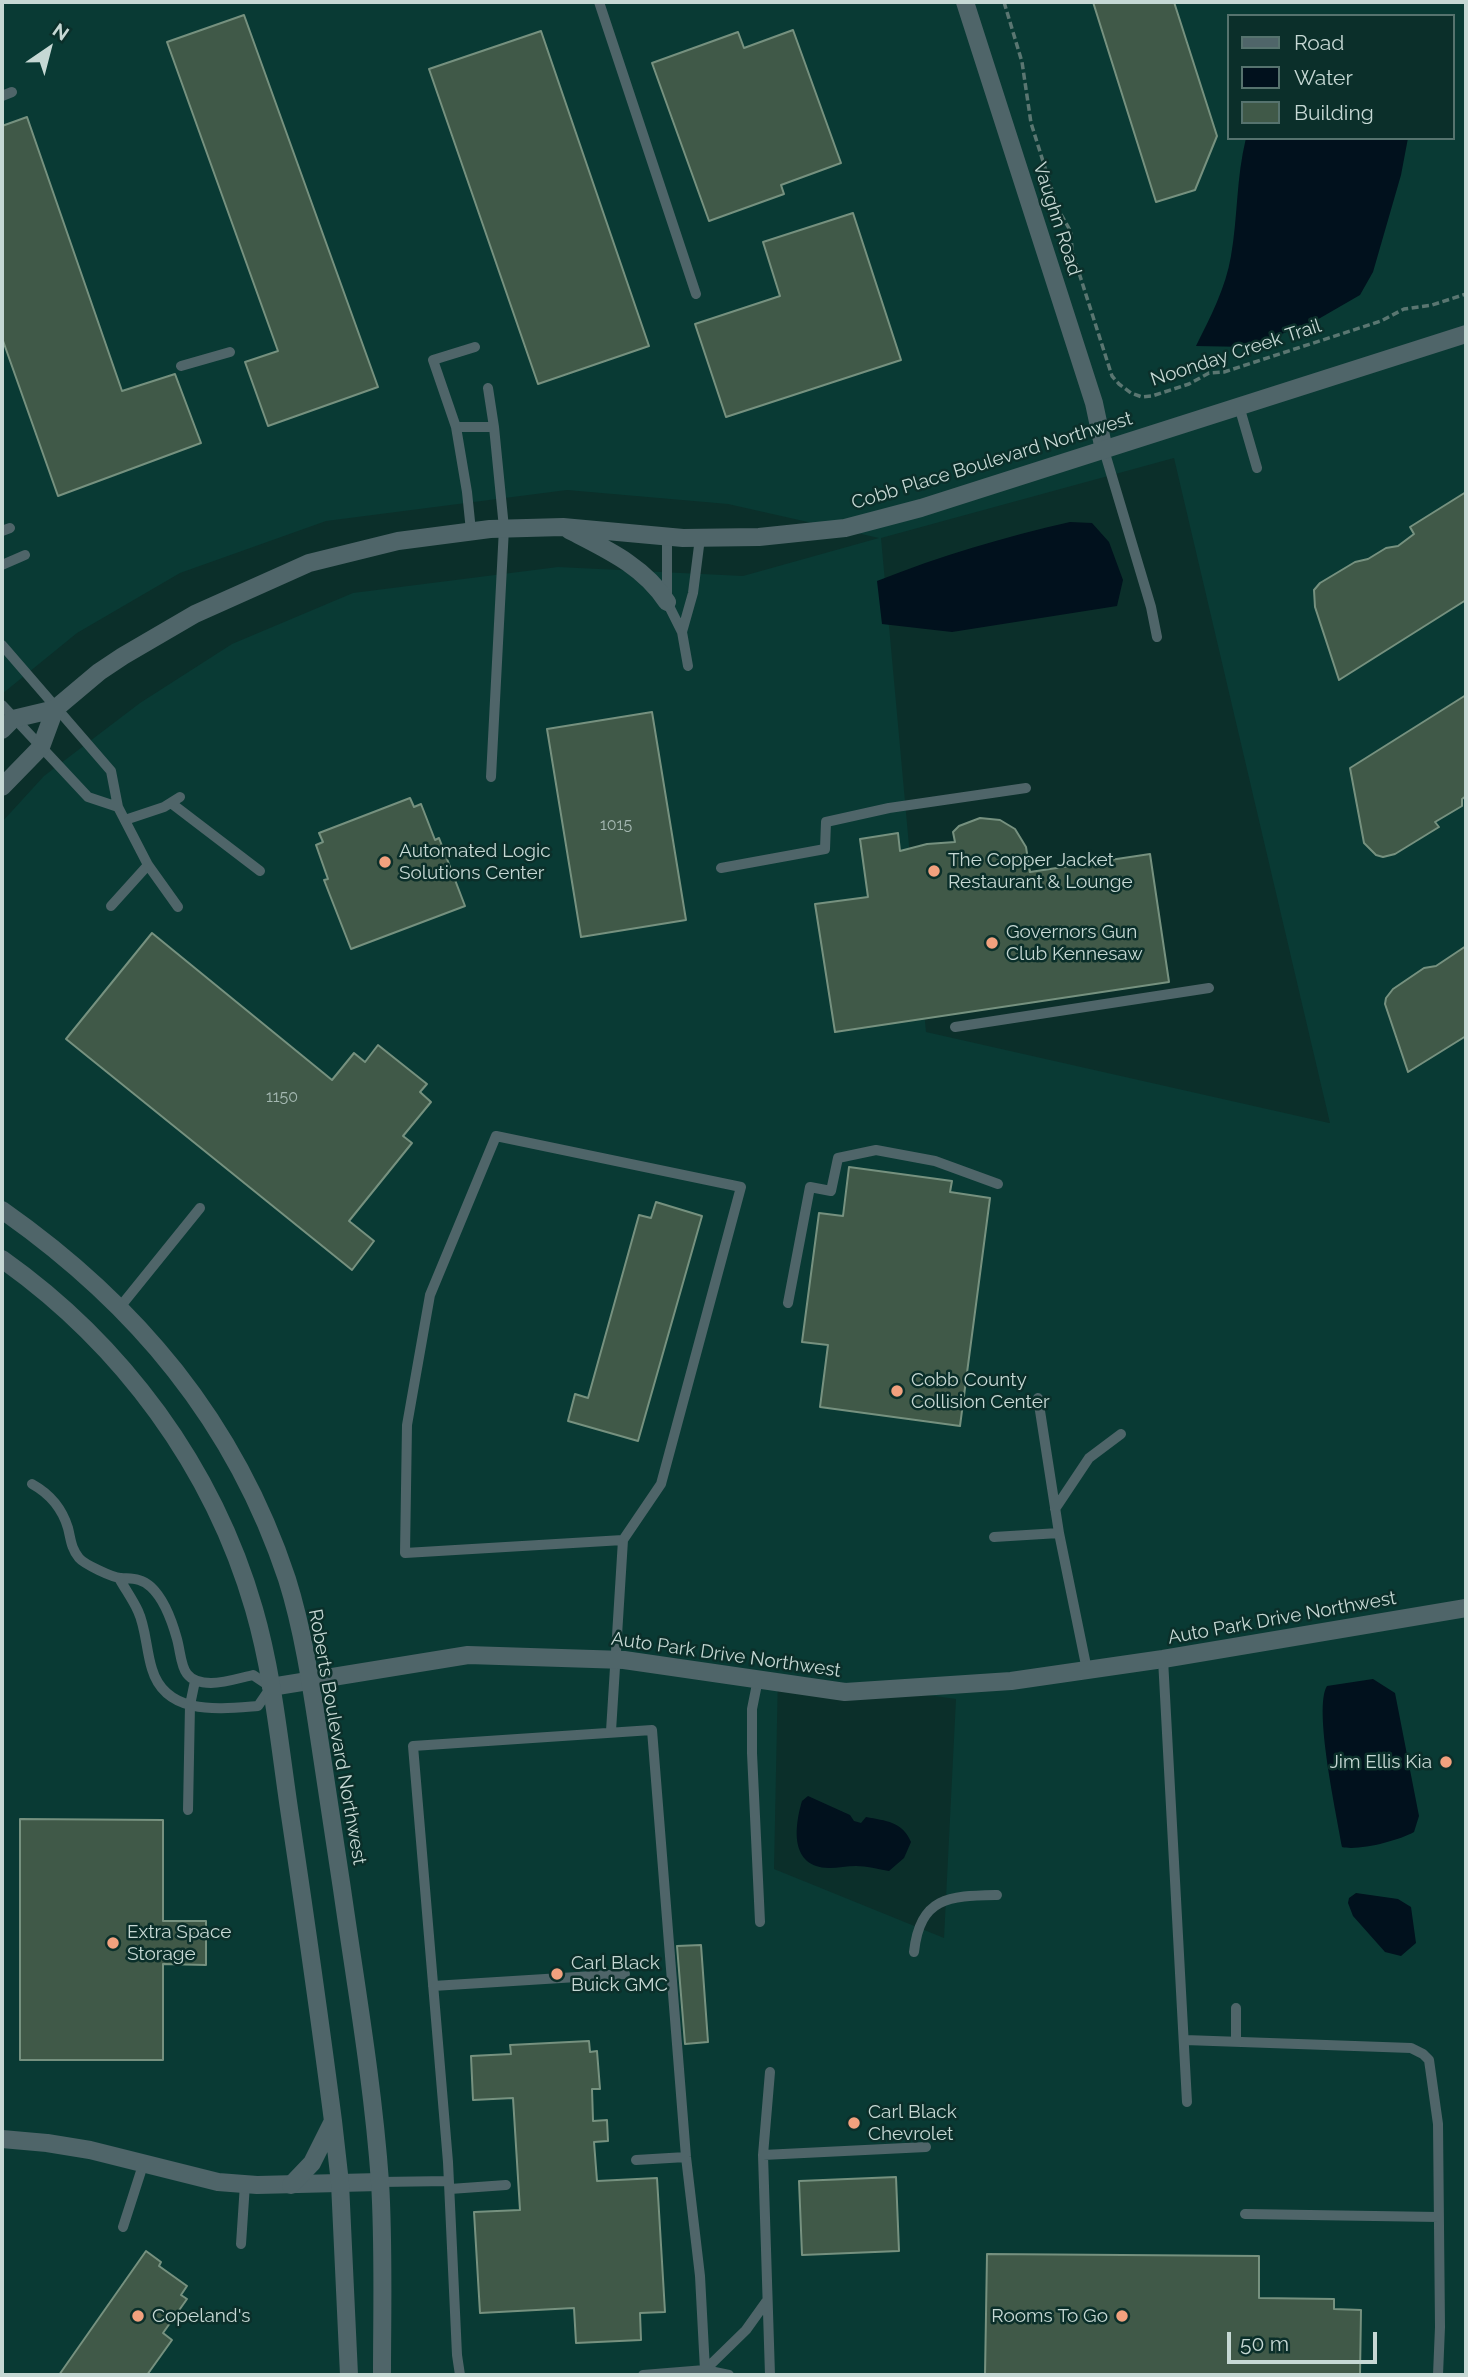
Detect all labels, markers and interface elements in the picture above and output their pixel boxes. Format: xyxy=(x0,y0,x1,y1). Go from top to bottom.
north arrow xyxy=(14,14,84,84)
legend xyxy=(1226,14,1454,140)
text: N xyxy=(49,19,73,45)
text: Road xyxy=(1294,30,1344,55)
text: Water xyxy=(1294,65,1353,90)
text: Building xyxy=(1294,100,1374,125)
street label: Vaughn Road xyxy=(1028,159,1086,279)
street label: Noonday Creek Trail xyxy=(1148,315,1324,391)
street label: Cobb Place Boulevard Northwest xyxy=(849,407,1135,515)
house number: 1015 xyxy=(600,815,632,835)
place label: Automated Logic Solutions Center xyxy=(399,840,551,884)
place label: The Copper Jacket Restaurant & Lounge xyxy=(948,849,1133,893)
marker: Automated Logic Solutions Center xyxy=(377,854,393,870)
marker: The Copper Jacket Restaurant & Lounge xyxy=(926,863,942,879)
place label: Governors Gun Club Kennesaw xyxy=(1006,921,1143,965)
marker: Governors Gun Club Kennesaw xyxy=(984,935,1000,951)
house number: 1150 xyxy=(266,1087,298,1107)
place label: Cobb County Collision Center xyxy=(911,1369,1050,1413)
marker: Cobb County Collision Center xyxy=(889,1383,905,1399)
street label: Auto Park Drive Northwest xyxy=(1166,1587,1398,1649)
street label: Roberts Boulevard Northwest xyxy=(303,1607,371,1867)
street label: Auto Park Drive Northwest xyxy=(610,1628,842,1682)
place label: Jim Ellis Kia xyxy=(1330,1751,1432,1773)
marker: Jim Ellis Kia xyxy=(1438,1754,1454,1770)
place label: Extra Space Storage xyxy=(127,1921,231,1965)
marker: Extra Space Storage xyxy=(105,1935,121,1951)
place label: Carl Black Buick GMC xyxy=(571,1952,668,1996)
marker: Carl Black Buick GMC xyxy=(549,1966,565,1982)
place label: Carl Black Chevrolet xyxy=(868,2101,957,2145)
marker: Carl Black Chevrolet xyxy=(846,2115,862,2131)
place label: Copeland's xyxy=(152,2305,250,2327)
place label: Rooms To Go xyxy=(991,2305,1108,2327)
marker: Copeland's xyxy=(130,2308,146,2324)
marker: Rooms To Go xyxy=(1114,2308,1130,2324)
scale bar xyxy=(1230,2318,1380,2362)
text: 50 m xyxy=(1240,2331,1289,2356)

